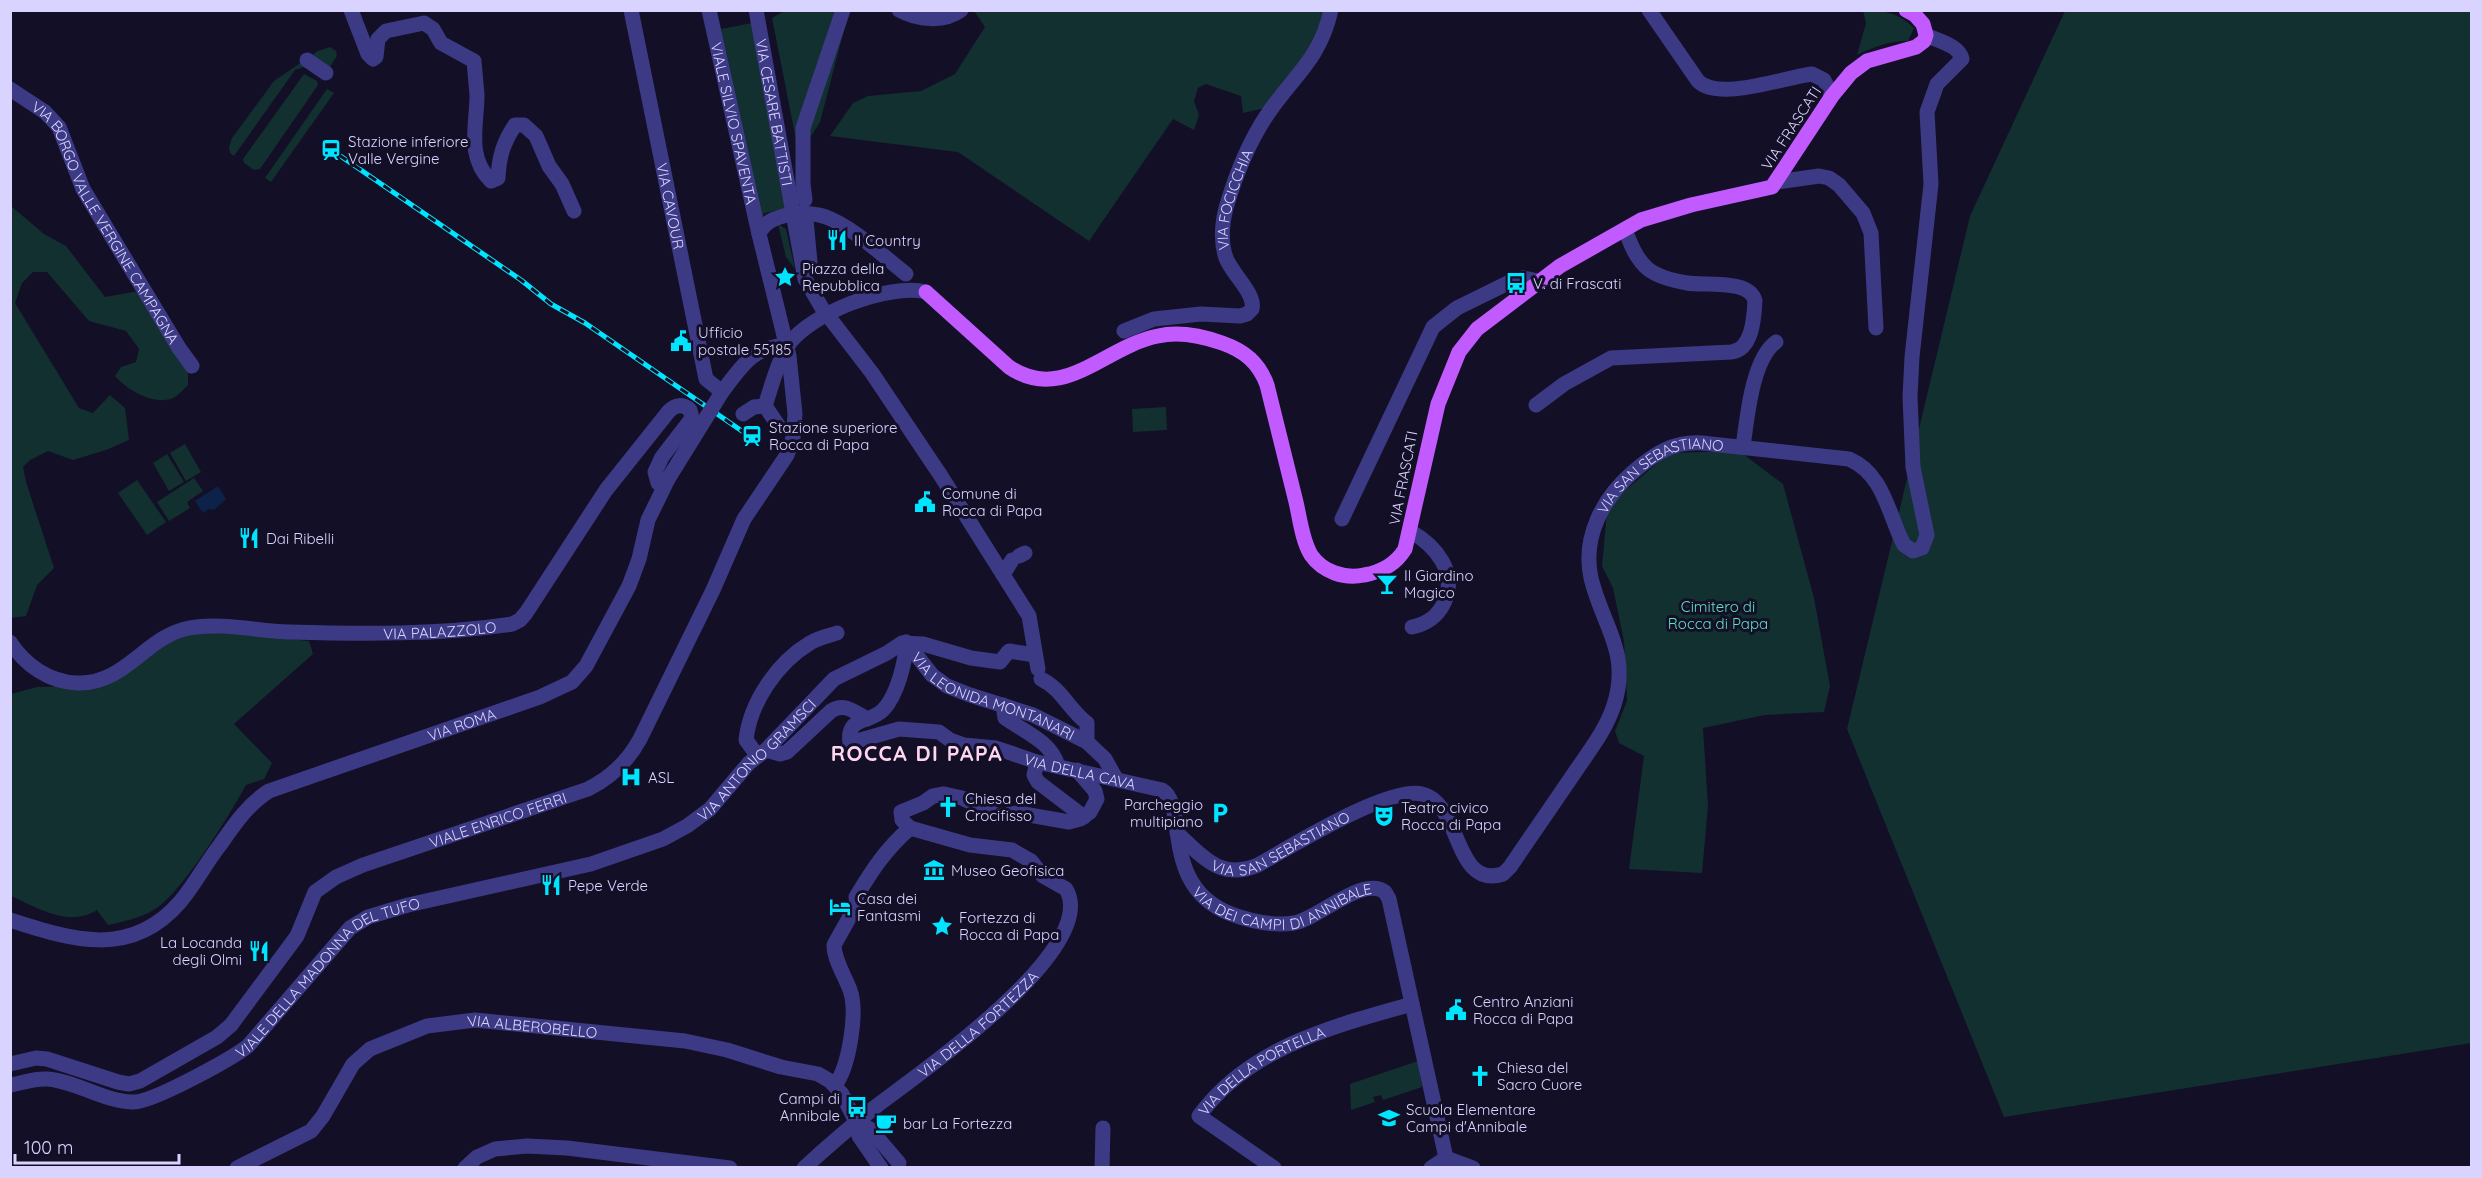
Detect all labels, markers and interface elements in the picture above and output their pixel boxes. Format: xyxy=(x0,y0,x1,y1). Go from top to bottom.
street label: VIA CESARE BATTISTI xyxy=(752,37,797,187)
street label: VIALE SILVIO SPAVENTA xyxy=(707,40,762,206)
street label: VIA FRASCATI xyxy=(1757,83,1825,173)
street label: VIA BORGO VALLE VERGINE CAMPAGNA xyxy=(28,97,184,347)
place label: Stazione inferiore Valle Vergine xyxy=(348,132,468,168)
station icon: Stazione inferiore Valle Vergine xyxy=(319,138,343,162)
street label: VIA FOCICCHIA xyxy=(1213,145,1257,251)
street label: VIA CAVOUR xyxy=(653,161,689,251)
restaurant icon: Il Country xyxy=(825,228,849,252)
place label: Il Country xyxy=(854,231,921,250)
place label: Piazza della Repubblica xyxy=(802,259,884,295)
place icon: Piazza della Repubblica xyxy=(773,265,797,289)
bus stop icon: V. di Frascati xyxy=(1504,271,1528,295)
place label: V. di Frascati xyxy=(1533,274,1621,293)
place label: Ufficio postale 55185 xyxy=(698,323,791,359)
public building icon: Ufficio postale 55185 xyxy=(669,329,693,353)
place label: Stazione superiore Rocca di Papa xyxy=(769,418,897,454)
station icon: Stazione superiore Rocca di Papa xyxy=(740,424,764,448)
street label: VIA FRASCATI xyxy=(1385,429,1421,527)
street label: VIA SAN SEBASTIANO xyxy=(1592,433,1725,517)
place label: Comune di Rocca di Papa xyxy=(942,484,1042,520)
public building icon: Comune di Rocca di Papa xyxy=(913,490,937,514)
restaurant icon: Dai Ribelli xyxy=(237,526,261,550)
place label: Dai Ribelli xyxy=(266,529,334,548)
place label: Il Giardino Magico xyxy=(1404,566,1474,602)
bar icon: Il Giardino Magico xyxy=(1375,572,1399,596)
park label: Cimitero di Rocca di Papa xyxy=(1668,597,1768,633)
street label: VIA PALAZZOLO xyxy=(383,617,497,643)
street label: VIA LEONIDA MONTANARI xyxy=(908,648,1078,744)
street label: VIA ANTONIO GRAMSCI xyxy=(693,694,820,825)
street label: VIA ROMA xyxy=(425,703,499,745)
district label: ROCCA DI PAPA xyxy=(831,740,1003,766)
street label: VIA DELLA CAVA xyxy=(1022,749,1138,793)
hospital icon: ASL xyxy=(619,765,643,789)
place label: ASL xyxy=(648,768,674,787)
street label: VIALE ENRICO FERRI xyxy=(427,787,569,851)
place label: Chiesa del Crocifisso xyxy=(965,789,1036,825)
church icon: Chiesa del Crocifisso xyxy=(936,795,960,819)
place label: Parcheggio multipiano xyxy=(1124,795,1203,831)
place label: Teatro civico Rocca di Papa xyxy=(1401,798,1501,834)
parking icon: Parcheggio multipiano xyxy=(1208,801,1232,825)
theatre icon: Teatro civico Rocca di Papa xyxy=(1372,804,1396,828)
street label: VIA SAN SEBASTIANO xyxy=(1208,807,1353,880)
museum icon: Museo Geofisica xyxy=(922,858,946,882)
place label: Museo Geofisica xyxy=(951,861,1064,880)
restaurant icon: Pepe Verde xyxy=(539,873,563,897)
street label: VIA DEI CAMPI DI ANNIBALE xyxy=(1188,873,1382,897)
place label: Pepe Verde xyxy=(568,876,648,895)
text: VIA DEI CAMPI DI ANNIBALE xyxy=(1189,879,1373,933)
place label: Casa dei Fantasmi xyxy=(857,889,921,925)
street label: VIALE DELLA MADONNA DEL TUFO xyxy=(231,893,421,1062)
hotel icon: Casa dei Fantasmi xyxy=(828,895,852,919)
place label: Fortezza di Rocca di Papa xyxy=(959,908,1059,944)
place icon: Fortezza di Rocca di Papa xyxy=(930,914,954,938)
place label: La Locanda degli Olmi xyxy=(160,933,242,969)
restaurant icon: La Locanda degli Olmi xyxy=(247,939,271,963)
street label: VIA DELLA FORTEZZA xyxy=(914,966,1042,1081)
place label: Centro Anziani Rocca di Papa xyxy=(1473,992,1573,1028)
public building icon: Centro Anziani Rocca di Papa xyxy=(1444,998,1468,1022)
street label: VIA ALBEROBELLO xyxy=(466,1010,598,1042)
street label: VIA DELLA PORTELLA xyxy=(1194,1022,1328,1119)
place label: Chiesa del Sacro Cuore xyxy=(1497,1058,1582,1094)
church icon: Chiesa del Sacro Cuore xyxy=(1468,1064,1492,1088)
place label: Campi di Annibale xyxy=(779,1089,840,1125)
bus stop icon: Campi di Annibale xyxy=(845,1095,869,1119)
place label: Scuola Elementare Campi d'Annibale xyxy=(1406,1100,1536,1136)
school or university icon: Scuola Elementare Campi d'Annibale xyxy=(1377,1106,1401,1130)
cafe icon: bar La Fortezza xyxy=(874,1111,898,1135)
place label: bar La Fortezza xyxy=(903,1114,1012,1133)
scale bar xyxy=(15,1127,178,1165)
text: 100 m xyxy=(24,1136,73,1159)

